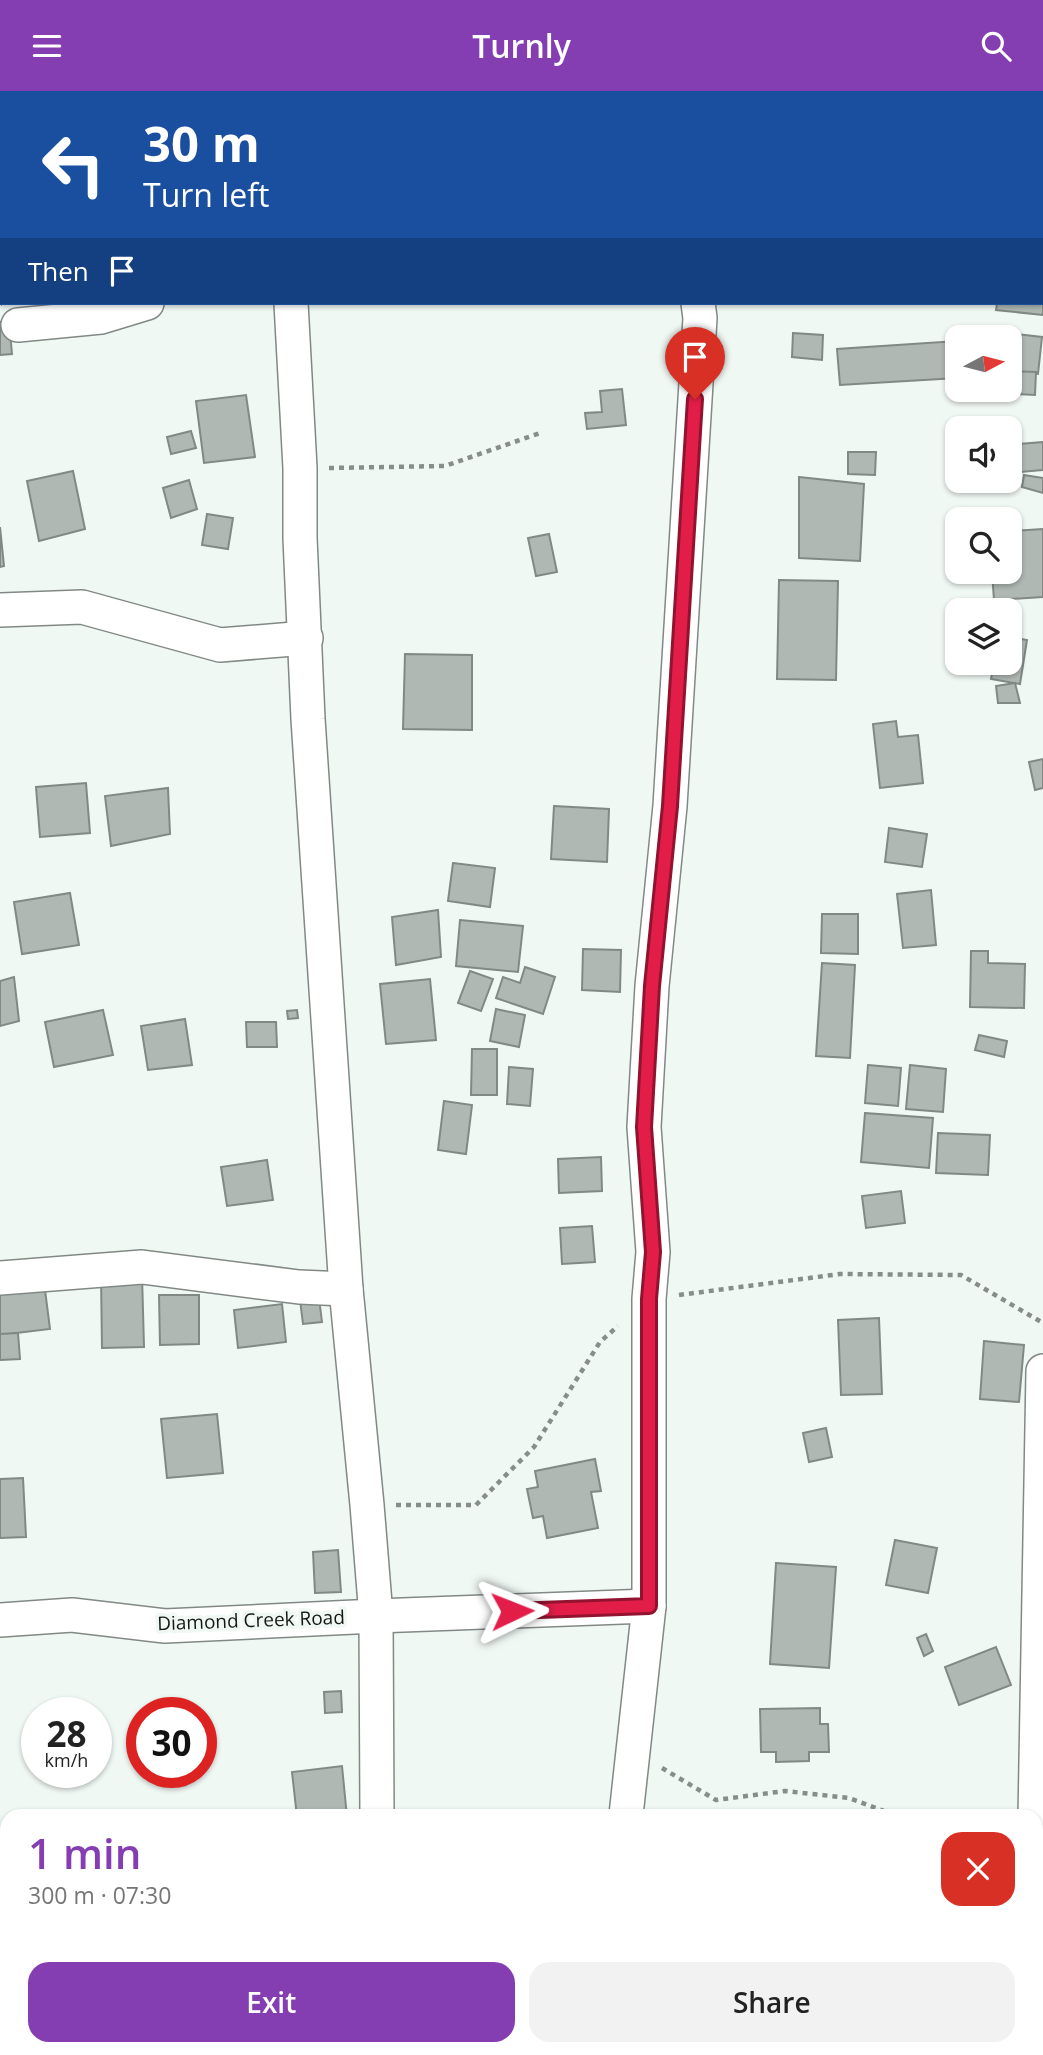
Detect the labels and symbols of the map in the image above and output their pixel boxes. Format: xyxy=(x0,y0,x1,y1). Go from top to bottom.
north arrow xyxy=(945,325,1022,403)
pin xyxy=(665,327,725,399)
position arrow xyxy=(475,1574,549,1648)
street label: Diamond Creek Road xyxy=(157,1604,345,1636)
speed limit sign: 30 xyxy=(126,1697,217,1788)

